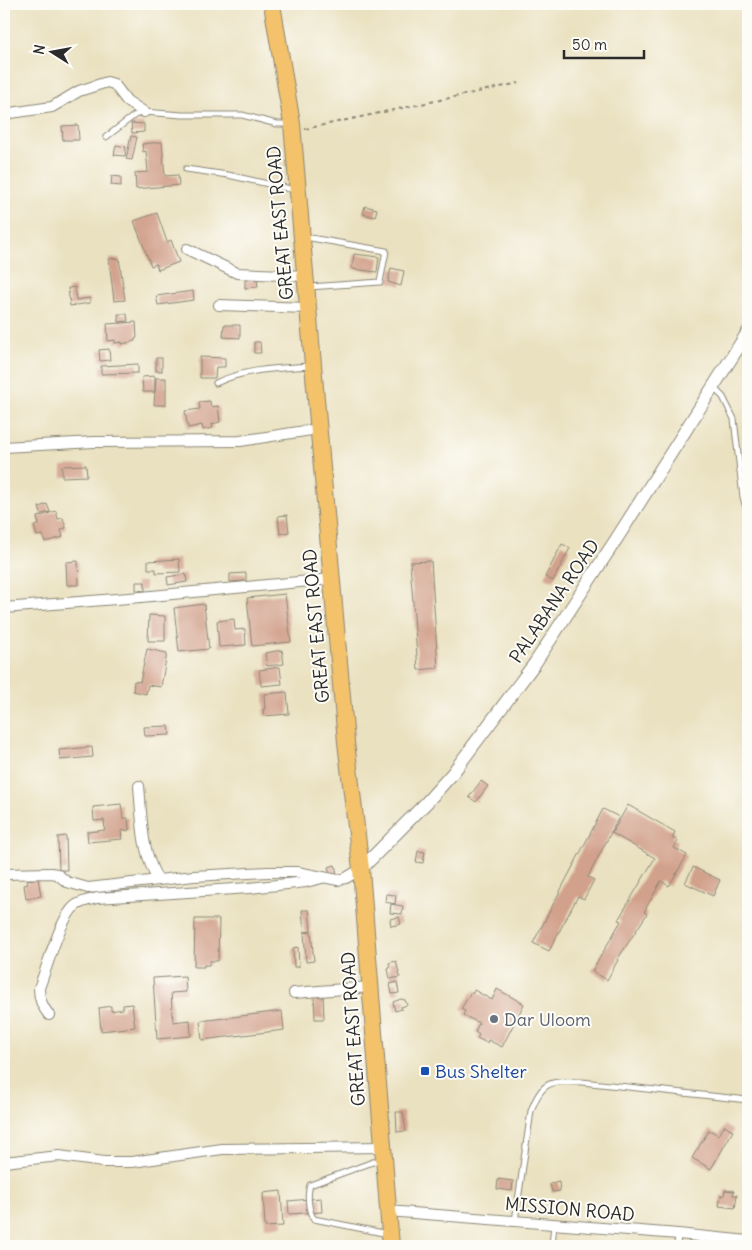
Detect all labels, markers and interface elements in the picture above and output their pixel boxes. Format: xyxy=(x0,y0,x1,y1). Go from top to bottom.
north arrow xyxy=(28,28,78,78)
scale bar xyxy=(564,28,644,60)
text: 50 m xyxy=(572,35,607,54)
text: N xyxy=(29,43,49,56)
street label: GREAT EAST ROAD xyxy=(262,145,298,301)
street label: PALABANA ROAD xyxy=(504,535,604,667)
street label: GREAT EAST ROAD xyxy=(298,548,334,704)
street label: GREAT EAST ROAD xyxy=(336,951,370,1107)
place label: Dar Uloom xyxy=(504,1008,591,1031)
marker: Dar Uloom xyxy=(488,1013,500,1025)
place label: Bus Shelter xyxy=(435,1060,527,1083)
marker: Bus Shelter xyxy=(419,1065,431,1077)
street label: MISSION ROAD xyxy=(504,1192,636,1226)

